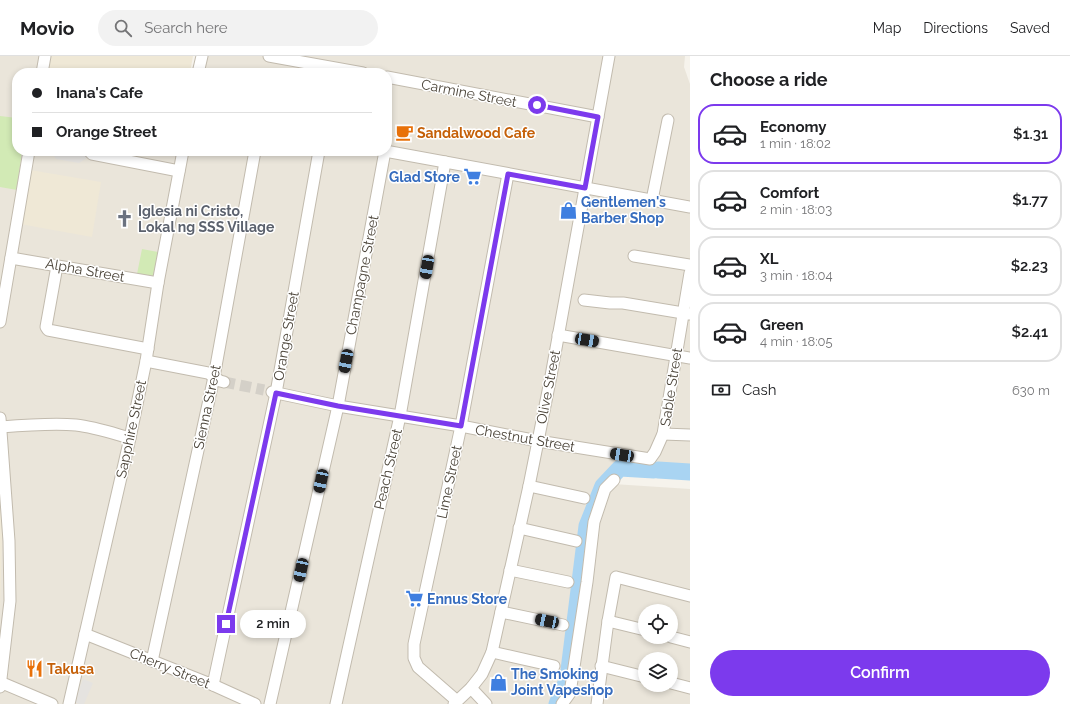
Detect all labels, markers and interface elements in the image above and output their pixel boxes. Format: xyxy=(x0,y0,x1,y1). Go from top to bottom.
search box xyxy=(98,10,378,46)
text: Movio xyxy=(20,17,74,39)
icon: search xyxy=(112,17,134,39)
text: Search here xyxy=(144,19,228,37)
text: Map xyxy=(873,20,901,36)
text: Directions xyxy=(923,20,988,36)
text: Saved xyxy=(1010,20,1050,36)
text: Choose a ride xyxy=(710,69,828,90)
street label: Carmine Street xyxy=(420,76,518,110)
text: Inana's Cafe xyxy=(56,84,143,102)
route start xyxy=(528,96,546,114)
icon: car xyxy=(712,116,748,152)
text: Economy xyxy=(760,118,827,136)
text: Orange Street xyxy=(56,123,157,141)
cafe icon: Sandalwood Cafe xyxy=(394,123,414,143)
place label: Sandalwood Cafe xyxy=(417,125,536,141)
text: $1.31 xyxy=(1013,125,1048,143)
text: 1 min · 18:02 xyxy=(760,136,831,151)
supermarket icon: Glad Store xyxy=(463,167,483,187)
place label: Glad Store xyxy=(389,169,461,185)
icon: car xyxy=(712,182,748,218)
text: Comfort xyxy=(760,184,819,202)
text: $1.77 xyxy=(1012,191,1048,209)
place label: Gentlemen's Barber Shop xyxy=(581,194,666,226)
shop icon: Gentlemen's Barber Shop xyxy=(558,200,578,220)
text: 2 min · 18:03 xyxy=(760,202,832,217)
place label: Iglesia ni Cristo, Lokal ng SSS Village xyxy=(138,203,275,235)
church icon: Iglesia ni Cristo, Lokal ng SSS Village xyxy=(115,209,135,229)
street label: Champagne Street xyxy=(343,213,382,336)
icon: car xyxy=(712,248,748,284)
text: XL xyxy=(760,250,778,268)
car xyxy=(419,254,435,280)
street label: Alpha Street xyxy=(44,255,126,285)
text: $2.23 xyxy=(1011,257,1048,275)
text: 3 min · 18:04 xyxy=(760,268,832,283)
street label: Orange Street xyxy=(270,290,302,382)
icon: car xyxy=(712,314,748,350)
text: Green xyxy=(760,316,804,334)
text: $2.41 xyxy=(1012,323,1048,341)
car xyxy=(574,332,600,348)
text: 4 min · 18:05 xyxy=(760,334,833,349)
street label: Sable Street xyxy=(657,346,685,427)
car xyxy=(338,348,354,374)
street label: Olive Street xyxy=(533,348,563,425)
street label: Sienna Street xyxy=(190,363,224,451)
street label: Sapphire Street xyxy=(113,378,149,480)
icon: cash xyxy=(710,379,732,401)
text: Cash xyxy=(742,381,776,399)
text: 630 m xyxy=(1012,383,1050,398)
street label: Chestnut Street xyxy=(474,421,576,455)
street label: Peach Street xyxy=(371,427,405,511)
street label: Lime Street xyxy=(433,444,465,520)
car xyxy=(609,447,635,463)
car xyxy=(313,468,329,494)
car xyxy=(293,557,309,583)
supermarket icon: Ennus Store xyxy=(404,589,424,609)
place label: Ennus Store xyxy=(427,591,508,607)
map controls xyxy=(638,604,678,692)
button: locate xyxy=(638,604,678,644)
callout: 2 min xyxy=(240,610,306,638)
car xyxy=(534,613,560,629)
route end xyxy=(217,615,235,633)
text: 2 min xyxy=(256,616,290,631)
street label: Cherry Street xyxy=(127,645,213,692)
button: Confirm xyxy=(710,650,1050,696)
button: layers xyxy=(638,652,678,692)
restaurant icon: Takusa xyxy=(24,659,44,679)
place label: Takusa xyxy=(47,661,94,677)
place label: The Smoking Joint Vapeshop xyxy=(511,666,613,698)
shop icon: The Smoking Joint Vapeshop xyxy=(488,672,508,692)

